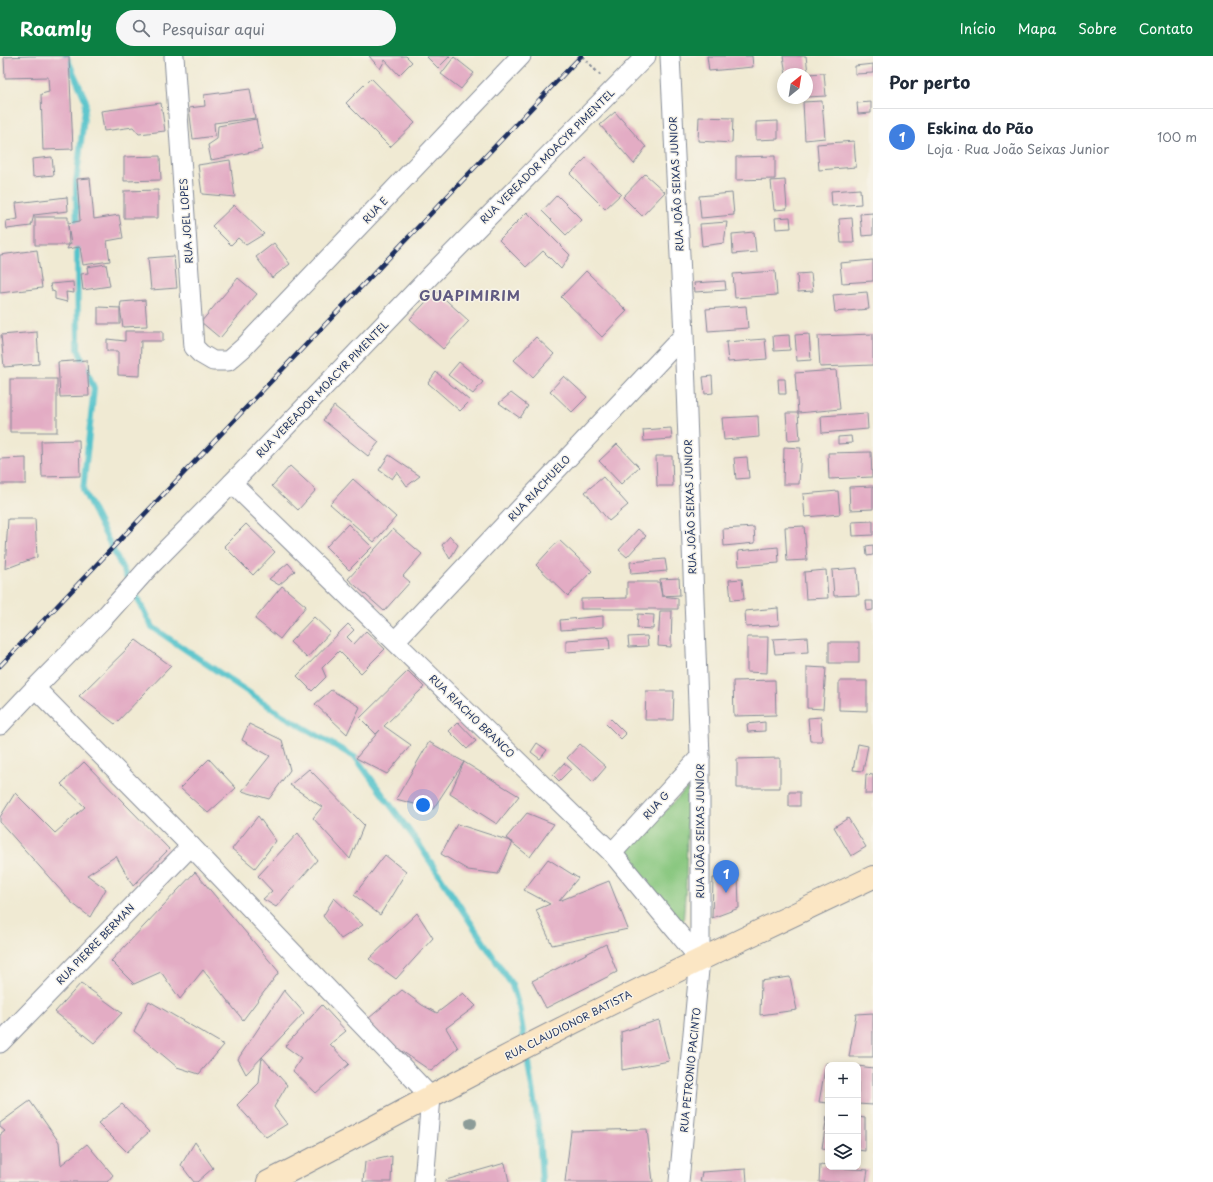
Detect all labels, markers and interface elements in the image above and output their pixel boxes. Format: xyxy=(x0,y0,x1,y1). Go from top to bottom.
search box xyxy=(116,10,396,46)
text: Roamly xyxy=(20,14,92,42)
icon: search xyxy=(130,17,152,39)
text: Pesquisar aqui xyxy=(162,17,265,40)
text: Início xyxy=(960,18,996,39)
text: Mapa xyxy=(1018,18,1056,39)
text: Sobre xyxy=(1078,18,1117,39)
text: Contato xyxy=(1139,18,1193,39)
north arrow xyxy=(777,68,813,104)
text: Por perto xyxy=(889,69,970,95)
street label: RUA VEREADOR MOACYR PIMENTEL xyxy=(476,85,617,226)
street label: RUA JOÃO SEIXAS JUNIOR xyxy=(664,116,687,252)
text: Eskina do Pão xyxy=(927,116,1033,139)
text: 1 xyxy=(899,127,905,146)
text: 100 m xyxy=(1157,127,1197,146)
text: Loja · Rua João Seixas Junior xyxy=(927,139,1109,158)
street label: RUA JOEL LOPES xyxy=(175,178,196,264)
street label: RUA E xyxy=(358,193,391,226)
district label: GUAPIMIRIM xyxy=(419,285,521,306)
street label: RUA VEREADOR MOACYR PIMENTEL xyxy=(252,317,391,460)
street label: RUA JOÃO SEIXAS JUNIOR xyxy=(680,439,699,575)
street label: RUA RIACHUELO xyxy=(504,451,573,524)
street label: RUA RIACHO BRANCO xyxy=(426,671,518,761)
street label: RUA JOÃO SEIXAS JUNIOR xyxy=(692,763,707,899)
street label: RUA G xyxy=(639,787,673,822)
your location xyxy=(413,795,433,815)
pin: 1 xyxy=(713,860,739,893)
street label: RUA PIERRE BERMAN xyxy=(52,900,137,987)
street label: RUA CLAUDIONOR BATISTA xyxy=(502,986,634,1063)
street label: RUA PETRONIO PACINTO xyxy=(675,1007,704,1133)
map controls xyxy=(825,1062,861,1170)
button: + xyxy=(825,1062,861,1098)
button: − xyxy=(825,1098,861,1134)
button: layers xyxy=(825,1134,861,1170)

